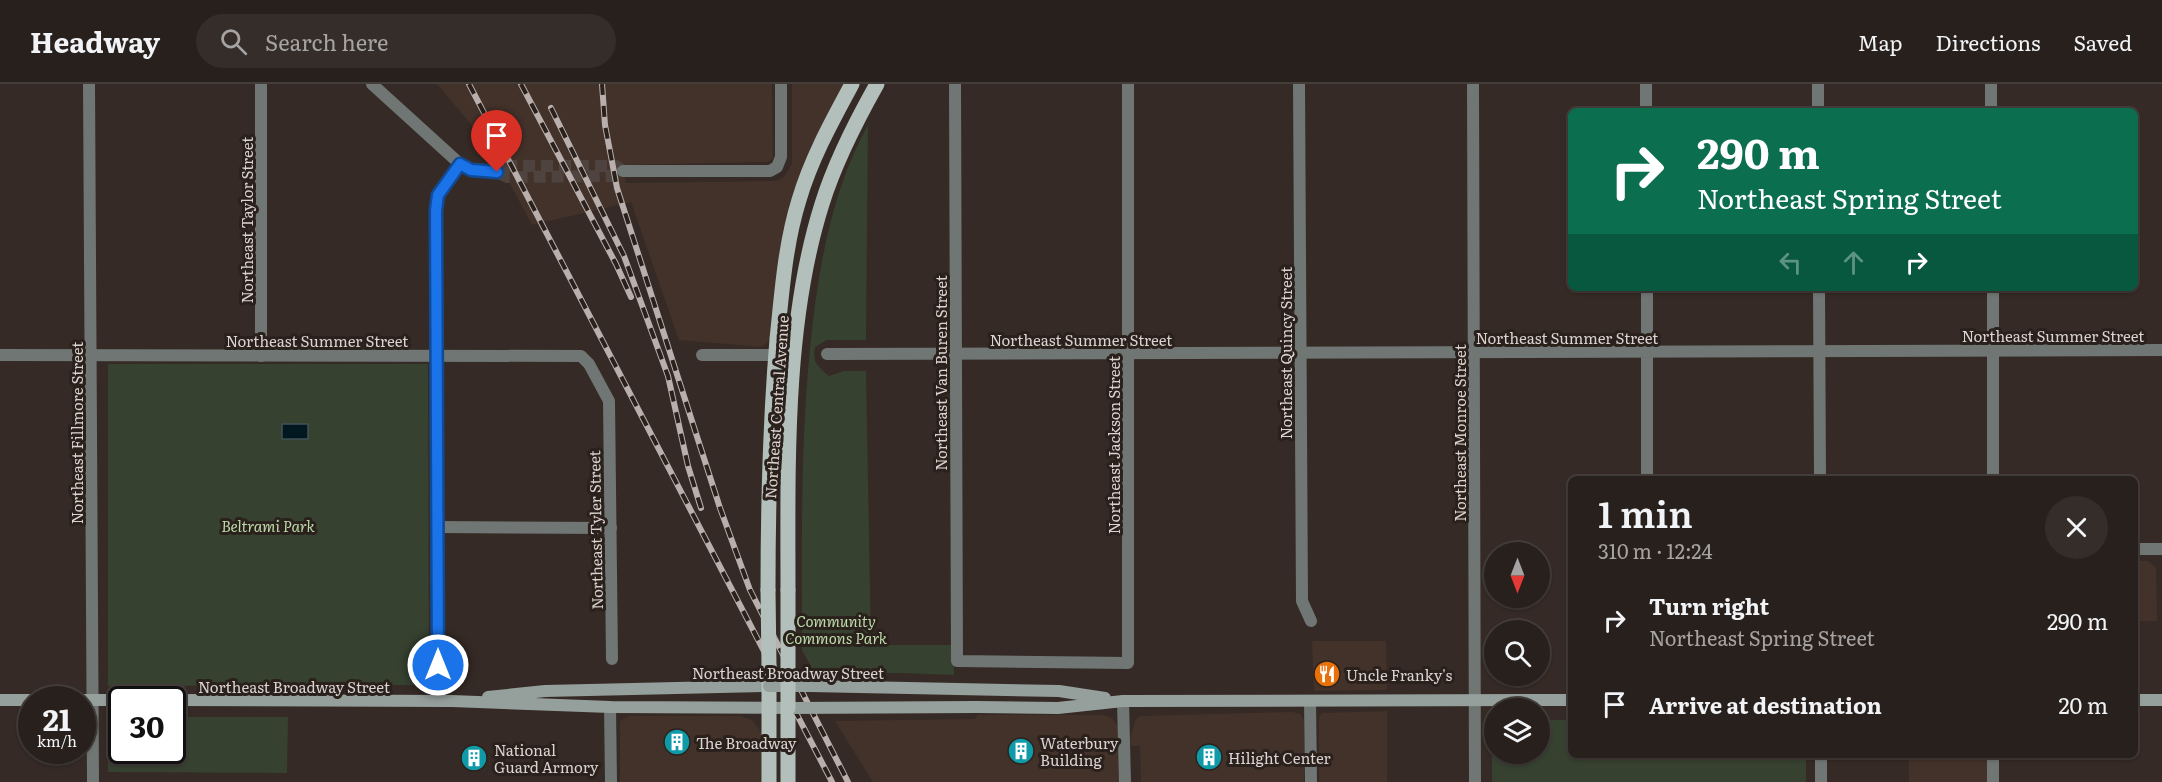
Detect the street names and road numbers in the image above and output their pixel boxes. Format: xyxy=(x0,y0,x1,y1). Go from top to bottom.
street label: Northeast Taylor Street xyxy=(235,137,258,303)
street label: Northeast Quincy Street xyxy=(1274,267,1297,439)
street label: Northeast Van Buren Street xyxy=(929,275,952,471)
street label: Northeast Central Avenue xyxy=(758,314,794,500)
street label: Northeast Summer Street xyxy=(1962,324,2144,347)
street label: Northeast Summer Street xyxy=(1476,326,1658,349)
street label: Northeast Summer Street xyxy=(990,328,1172,351)
street label: Northeast Summer Street xyxy=(226,329,408,352)
street label: Northeast Fillmore Street xyxy=(65,342,88,524)
street label: Northeast Monroe Street xyxy=(1448,344,1471,522)
street label: Northeast Jackson Street xyxy=(1102,356,1125,534)
street label: Northeast Tyler Street xyxy=(582,450,608,610)
street label: Northeast Broadway Street xyxy=(692,661,884,684)
street label: Northeast Broadway Street xyxy=(198,675,390,698)

